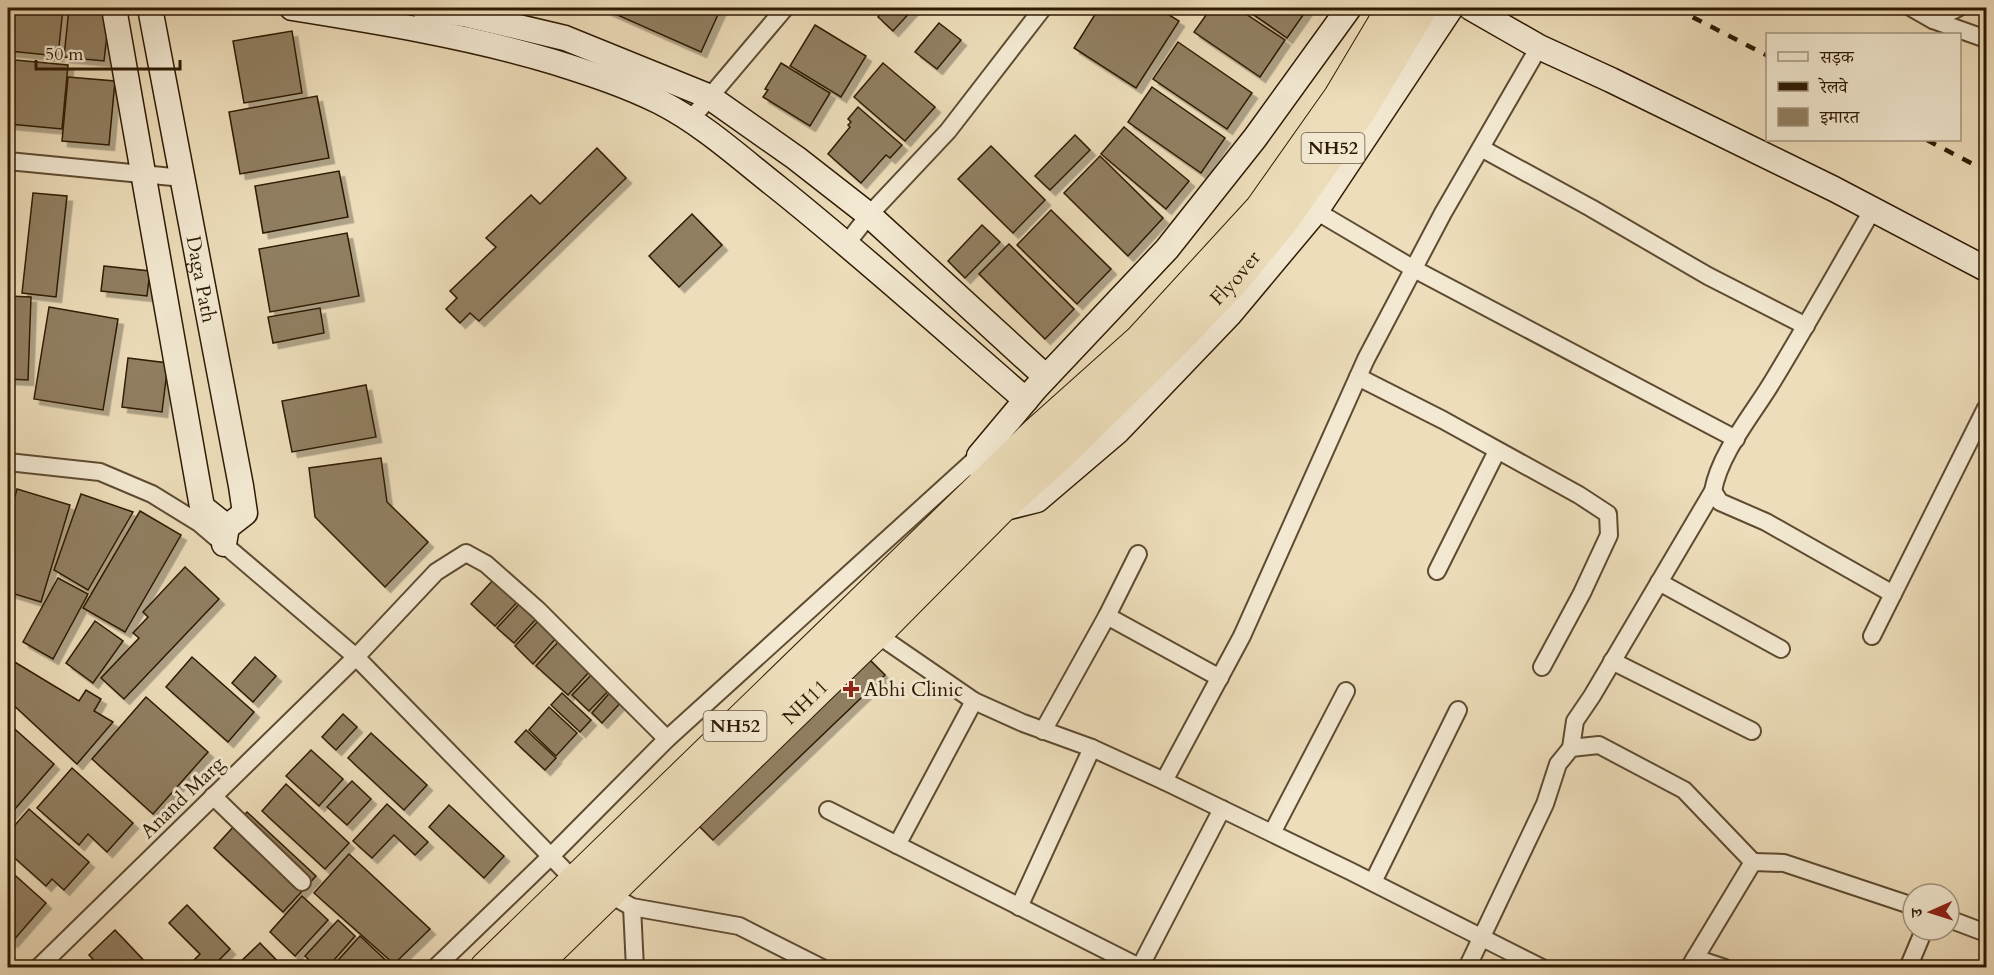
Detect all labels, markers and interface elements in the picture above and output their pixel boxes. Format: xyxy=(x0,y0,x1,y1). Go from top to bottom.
scale bar xyxy=(36,33,180,71)
legend xyxy=(1766,33,1961,141)
text: 50 m xyxy=(45,42,84,67)
text: सड़क xyxy=(1819,45,1855,70)
text: रेलवे xyxy=(1818,75,1849,100)
text: इमारत xyxy=(1819,105,1860,130)
road number: NH52 xyxy=(1302,133,1364,163)
street label: Daga Path xyxy=(180,233,223,325)
street label: Flyover xyxy=(1204,244,1267,311)
street label: NH11 xyxy=(776,674,834,731)
place label: Abhi Clinic xyxy=(864,676,963,703)
marker: Abhi Clinic xyxy=(842,680,860,698)
road number: NH52 xyxy=(704,711,766,741)
street label: Anand Marg xyxy=(134,750,231,844)
north arrow xyxy=(1901,882,1961,942)
text: उ xyxy=(1906,906,1928,918)

